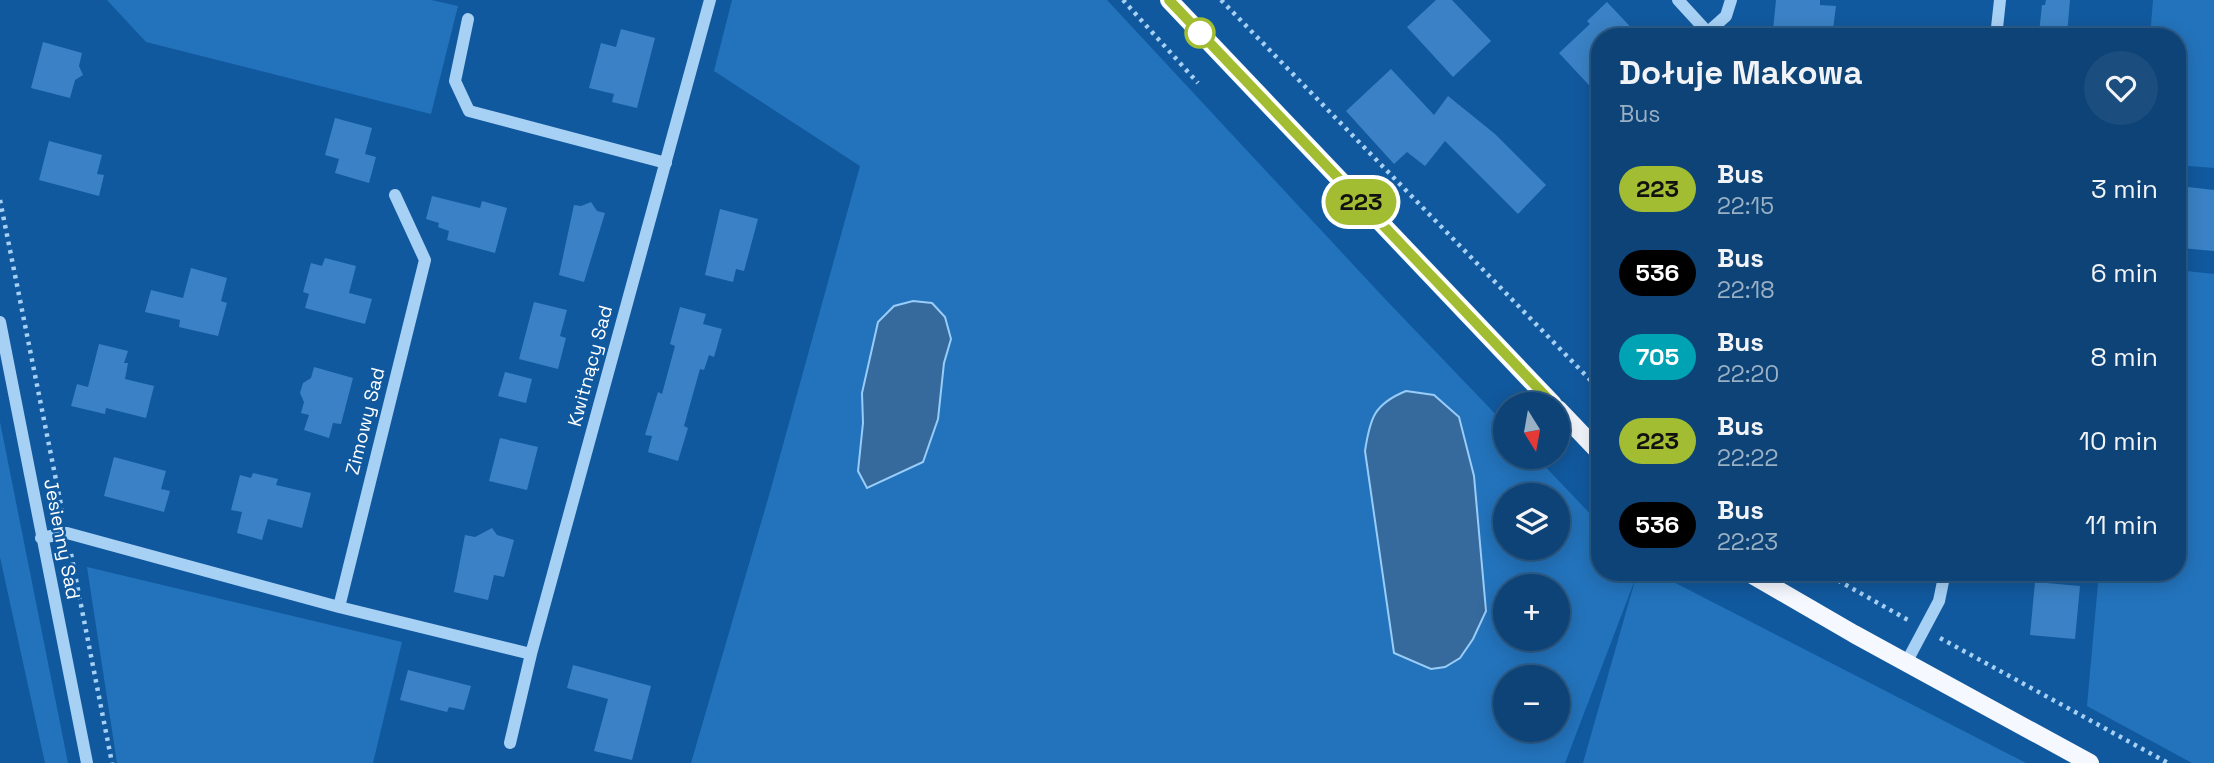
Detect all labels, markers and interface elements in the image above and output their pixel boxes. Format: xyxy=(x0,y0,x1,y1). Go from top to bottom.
unlabelled marker xyxy=(1185,18,1215,48)
button: heart xyxy=(2084,51,2158,125)
text: Dołuje Makowa xyxy=(1619,52,1863,94)
text: Bus xyxy=(1619,99,1660,129)
text: Bus xyxy=(1717,157,1764,191)
text: 3 min xyxy=(2091,172,2158,206)
text: 223 xyxy=(1636,173,1679,204)
line badge: 223 xyxy=(1321,179,1401,225)
text: 223 xyxy=(1339,186,1383,217)
text: 22:15 xyxy=(1717,191,1774,221)
text: Bus xyxy=(1717,241,1764,275)
text: 6 min xyxy=(2091,256,2158,290)
text: 536 xyxy=(1636,257,1679,288)
text: 22:18 xyxy=(1717,275,1775,305)
street label: Kwitnący Sad xyxy=(562,303,618,429)
text: Bus xyxy=(1717,325,1764,359)
text: 8 min xyxy=(2090,340,2158,374)
text: 705 xyxy=(1636,341,1679,372)
text: 22:20 xyxy=(1717,359,1779,389)
street label: Zimowy Sad xyxy=(340,365,390,477)
north arrow xyxy=(1493,392,1570,469)
map controls xyxy=(1493,392,1570,742)
text: Bus xyxy=(1717,409,1764,443)
text: 10 min xyxy=(2079,424,2158,458)
text: 223 xyxy=(1636,425,1679,456)
text: 22:22 xyxy=(1717,443,1778,473)
street label: Jesienny Sad xyxy=(38,477,86,601)
button: layers xyxy=(1493,483,1570,560)
text: Bus xyxy=(1717,493,1764,527)
text: 11 min xyxy=(2085,508,2158,542)
text: 536 xyxy=(1636,509,1679,540)
text: 22:23 xyxy=(1717,527,1778,557)
button: + xyxy=(1493,574,1570,651)
button: − xyxy=(1493,665,1570,742)

